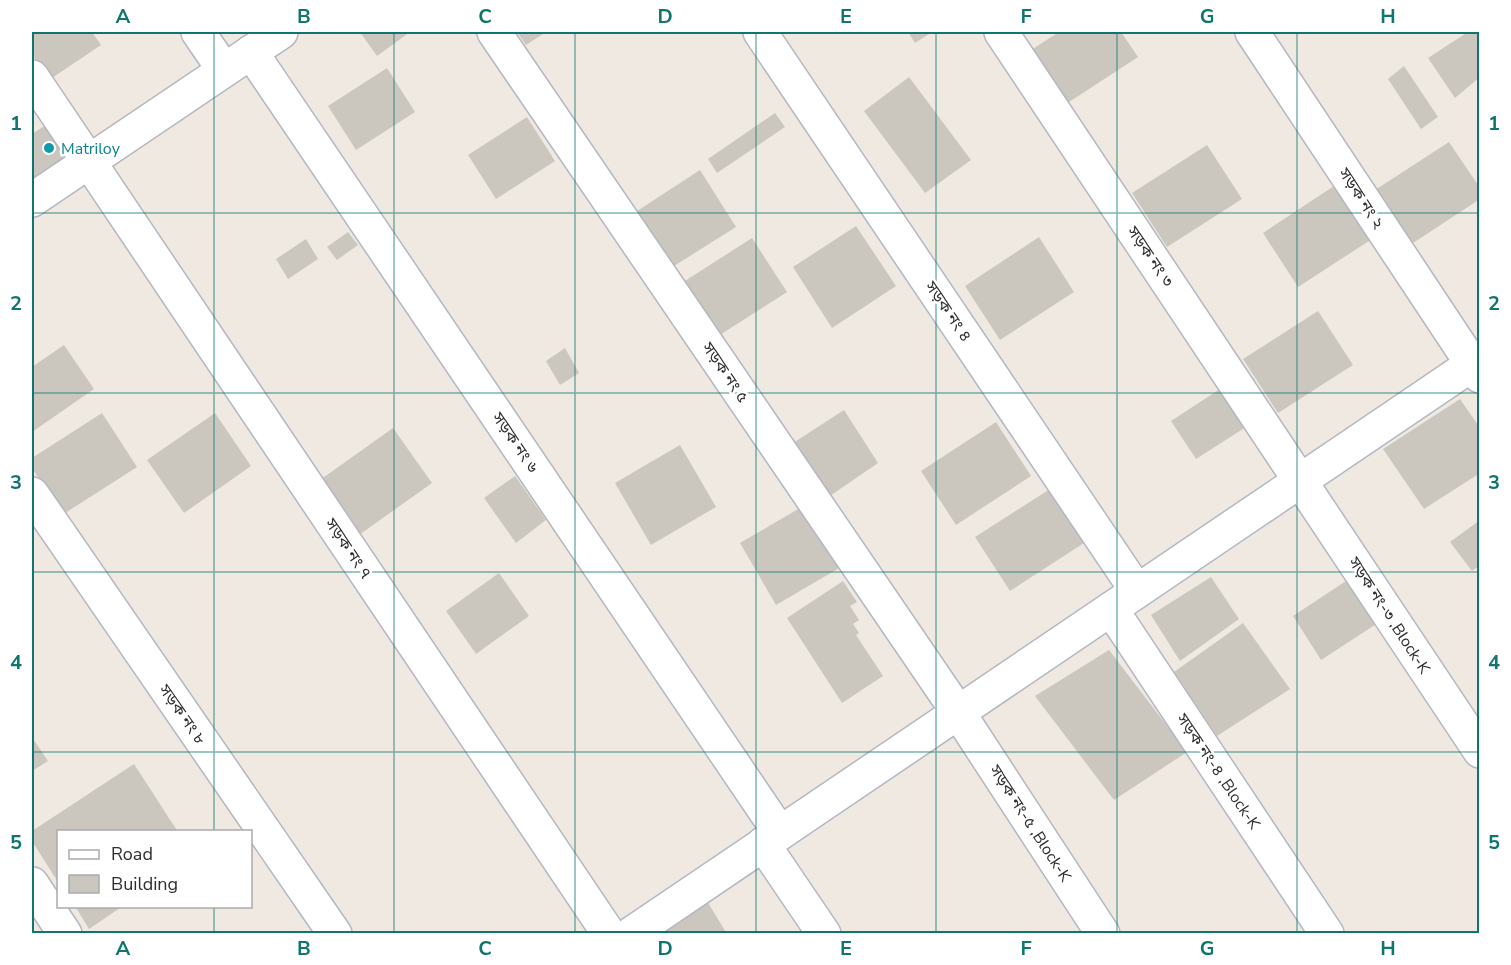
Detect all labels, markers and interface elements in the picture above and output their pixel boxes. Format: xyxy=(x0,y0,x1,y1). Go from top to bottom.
text: A xyxy=(116,3,131,30)
text: B xyxy=(297,3,311,30)
text: C xyxy=(478,3,492,30)
text: D xyxy=(657,3,673,30)
text: E xyxy=(840,3,852,30)
text: F xyxy=(1020,3,1032,30)
text: G xyxy=(1200,3,1214,30)
text: H xyxy=(1380,3,1396,30)
text: 1 xyxy=(10,110,22,137)
text: 1 xyxy=(1488,110,1500,137)
place label: Matriloy xyxy=(61,138,121,160)
marker: Matriloy xyxy=(42,141,56,155)
street label: সড়ক নং ২ xyxy=(1333,163,1389,234)
street label: সড়ক নং ৩ xyxy=(1121,221,1179,292)
street label: সড়ক নং ৪ xyxy=(919,276,976,346)
text: 2 xyxy=(10,290,22,317)
text: 2 xyxy=(1488,290,1500,317)
street label: সড়ক নং ৫ xyxy=(696,337,753,407)
street label: সড়ক নং ৬ xyxy=(486,407,544,478)
text: 3 xyxy=(10,469,22,496)
text: 3 xyxy=(1488,469,1500,496)
street label: সড়ক নং ৭ xyxy=(319,513,376,583)
street label: সড়ক নং-৩ ,Block-K xyxy=(1343,552,1436,679)
text: 4 xyxy=(10,649,22,676)
text: 4 xyxy=(1488,649,1500,676)
street label: সড়ক নং ৮ xyxy=(153,679,211,749)
street label: সড়ক নং-৪ ,Block-K xyxy=(1171,709,1266,835)
street label: সড়ক নং-৫ ,Block-K xyxy=(984,760,1077,887)
text: 5 xyxy=(10,829,22,856)
text: 5 xyxy=(1488,829,1500,856)
legend xyxy=(57,830,252,908)
text: Road xyxy=(111,842,153,866)
text: Building xyxy=(111,872,178,896)
text: A xyxy=(116,935,131,962)
text: B xyxy=(297,935,311,962)
text: C xyxy=(478,935,492,962)
text: D xyxy=(657,935,673,962)
text: E xyxy=(840,935,852,962)
text: F xyxy=(1020,935,1032,962)
text: G xyxy=(1200,935,1214,962)
text: H xyxy=(1380,935,1396,962)

